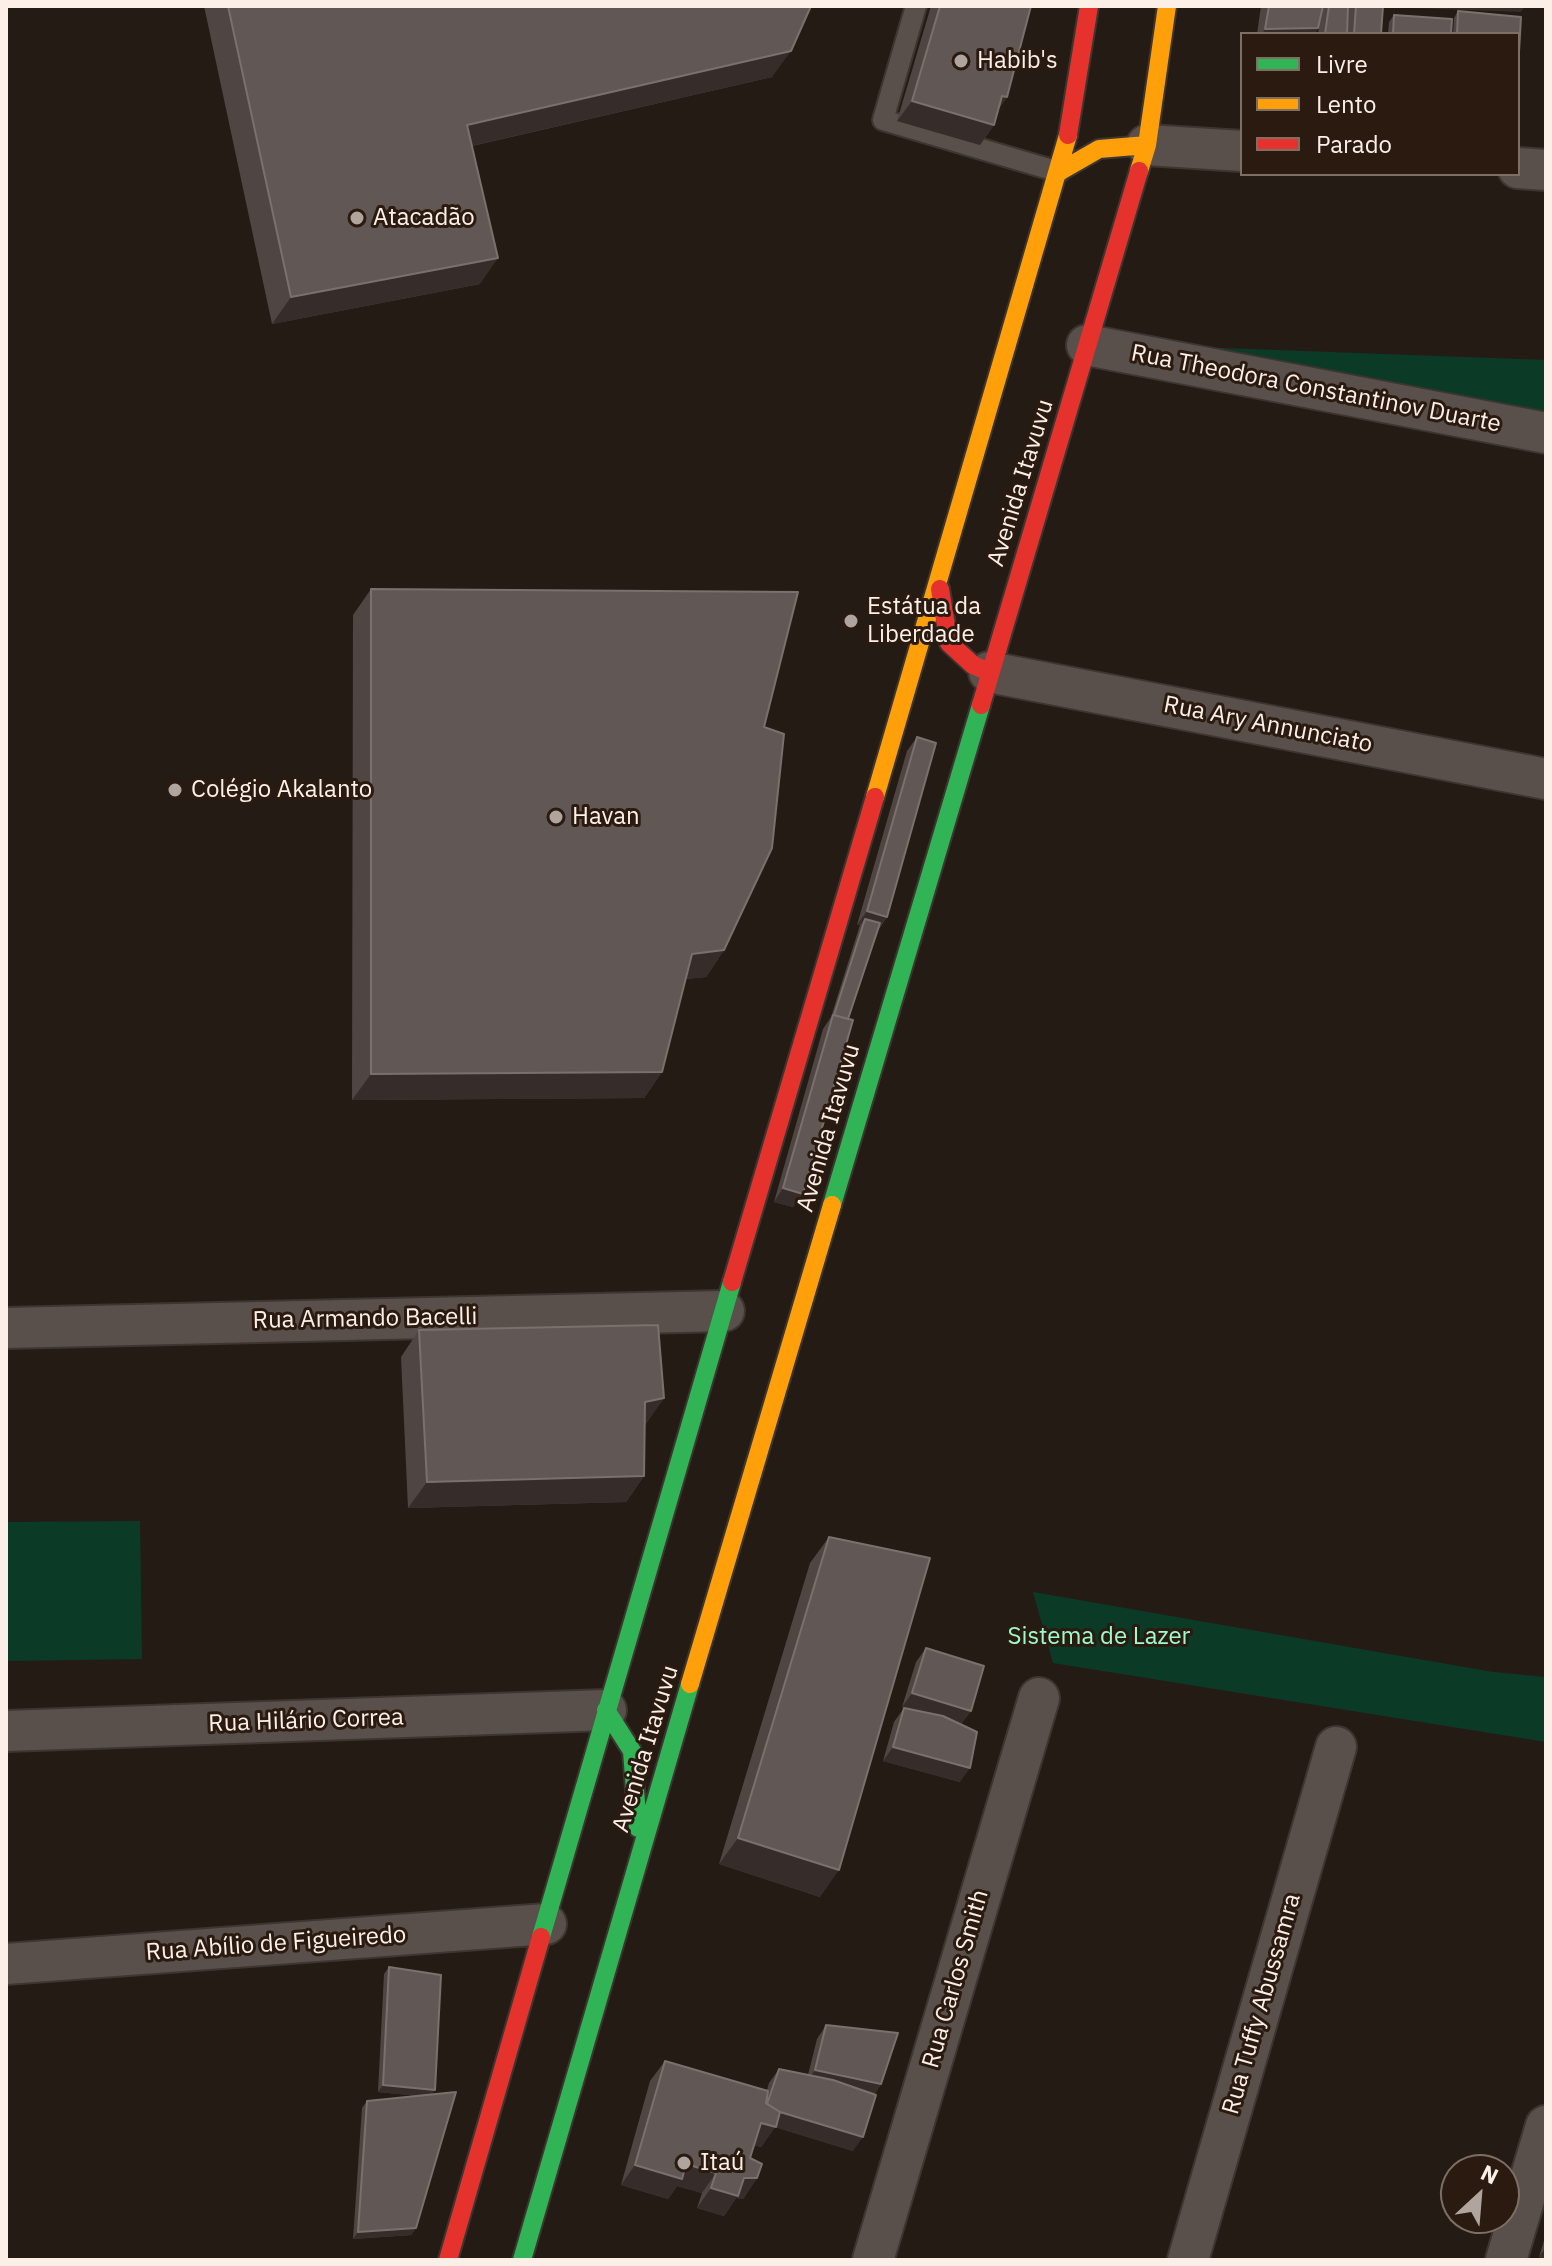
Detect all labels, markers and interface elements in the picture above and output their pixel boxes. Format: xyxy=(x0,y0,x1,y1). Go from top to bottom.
legend xyxy=(1240,32,1520,176)
place label: Habib's xyxy=(977,47,1058,75)
text: Livre xyxy=(1316,48,1368,80)
marker: Habib's xyxy=(952,52,970,70)
text: Lento xyxy=(1316,88,1376,120)
text: Parado xyxy=(1316,128,1392,160)
place label: Atacadão xyxy=(373,204,475,232)
marker: Atacadão xyxy=(348,209,366,227)
street label: Rua Theodora Constantinov Duarte xyxy=(1129,339,1503,439)
street label: Avenida Itavuvu xyxy=(982,396,1060,570)
place label: Estátua da Liberdade xyxy=(867,593,981,649)
marker: Estátua da Liberdade xyxy=(842,612,860,630)
street label: Rua Ary Annunciato xyxy=(1161,691,1375,759)
place label: Colégio Akalanto xyxy=(191,776,372,804)
marker: Colégio Akalanto xyxy=(166,781,184,799)
place label: Havan xyxy=(572,803,640,831)
marker: Havan xyxy=(547,808,565,826)
street label: Avenida Itavuvu xyxy=(791,1041,867,1215)
street label: Rua Armando Bacelli xyxy=(252,1303,478,1335)
park label: Sistema de Lazer xyxy=(1008,1623,1190,1651)
street label: Avenida Itavuvu xyxy=(607,1662,685,1836)
street label: Rua Hilário Correa xyxy=(208,1703,404,1739)
street label: Rua Carlos Smith xyxy=(917,1886,995,2072)
street label: Rua Tuffy Abussamra xyxy=(1217,1890,1307,2118)
street label: Rua Abílio de Figueiredo xyxy=(145,1921,407,1967)
place label: Itaú xyxy=(700,2149,744,2177)
marker: Itaú xyxy=(675,2154,693,2172)
north arrow xyxy=(1440,2154,1520,2234)
text: N xyxy=(1476,2157,1503,2190)

